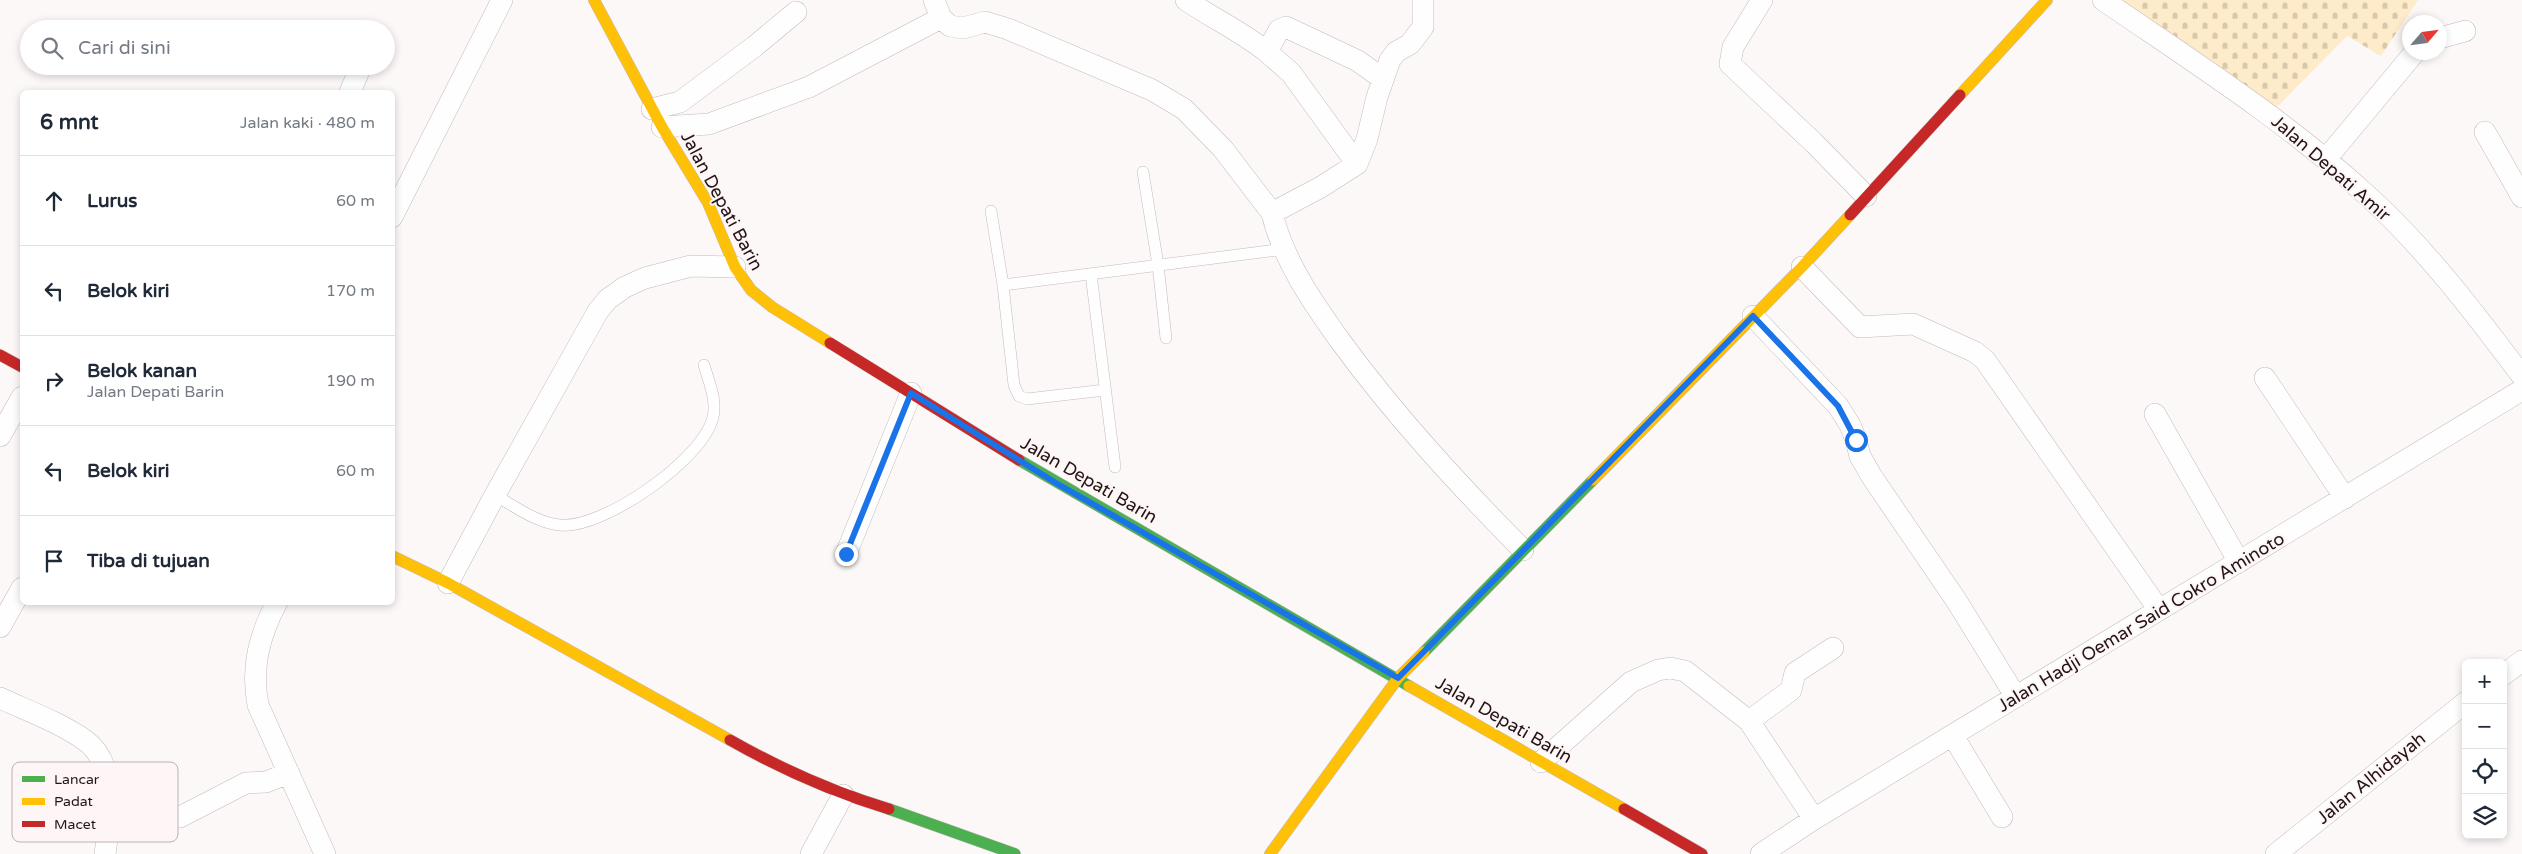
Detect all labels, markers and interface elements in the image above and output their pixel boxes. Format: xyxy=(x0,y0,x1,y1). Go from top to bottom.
north arrow xyxy=(2402,15,2447,60)
search box xyxy=(20,20,395,75)
icon: search xyxy=(38,34,66,62)
text: Cari di sini xyxy=(78,37,171,59)
text: 6 mnt xyxy=(40,110,99,135)
street label: Jalan Depati Amir xyxy=(2267,110,2395,226)
text: Jalan kaki · 480 m xyxy=(240,113,375,133)
street label: Jalan Depati Barin xyxy=(676,128,768,274)
icon: ahead xyxy=(40,187,68,215)
text: Lurus xyxy=(87,190,137,212)
text: 60 m xyxy=(336,191,375,211)
icon: left xyxy=(40,277,68,305)
text: Belok kiri xyxy=(87,280,170,302)
text: 170 m xyxy=(326,281,375,301)
text: Belok kanan xyxy=(87,360,197,382)
icon: right xyxy=(40,367,68,395)
text: 190 m xyxy=(326,371,375,391)
text: Jalan Depati Barin xyxy=(87,382,224,402)
route start xyxy=(1845,429,1868,452)
street label: Jalan Depati Barin xyxy=(1017,432,1161,528)
icon: left xyxy=(40,457,68,485)
text: Belok kiri xyxy=(87,460,170,482)
text: 60 m xyxy=(336,461,375,481)
street label: Jalan Hadji Oemar Said Cokro Aminoto xyxy=(1993,527,2289,717)
route end xyxy=(835,543,858,566)
icon: arrive xyxy=(40,547,68,575)
text: Tiba di tujuan xyxy=(87,550,210,572)
map controls xyxy=(2462,659,2507,839)
button: + xyxy=(2462,659,2507,704)
street label: Jalan Depati Barin xyxy=(1432,672,1576,768)
button: − xyxy=(2462,704,2507,749)
street label: Jalan Alhidayah xyxy=(2312,727,2430,829)
button: locate xyxy=(2462,749,2507,794)
legend xyxy=(12,762,178,842)
text: Lancar xyxy=(54,771,100,788)
text: Padat xyxy=(54,793,93,810)
button: layers xyxy=(2462,794,2507,839)
text: Macet xyxy=(54,816,97,833)

